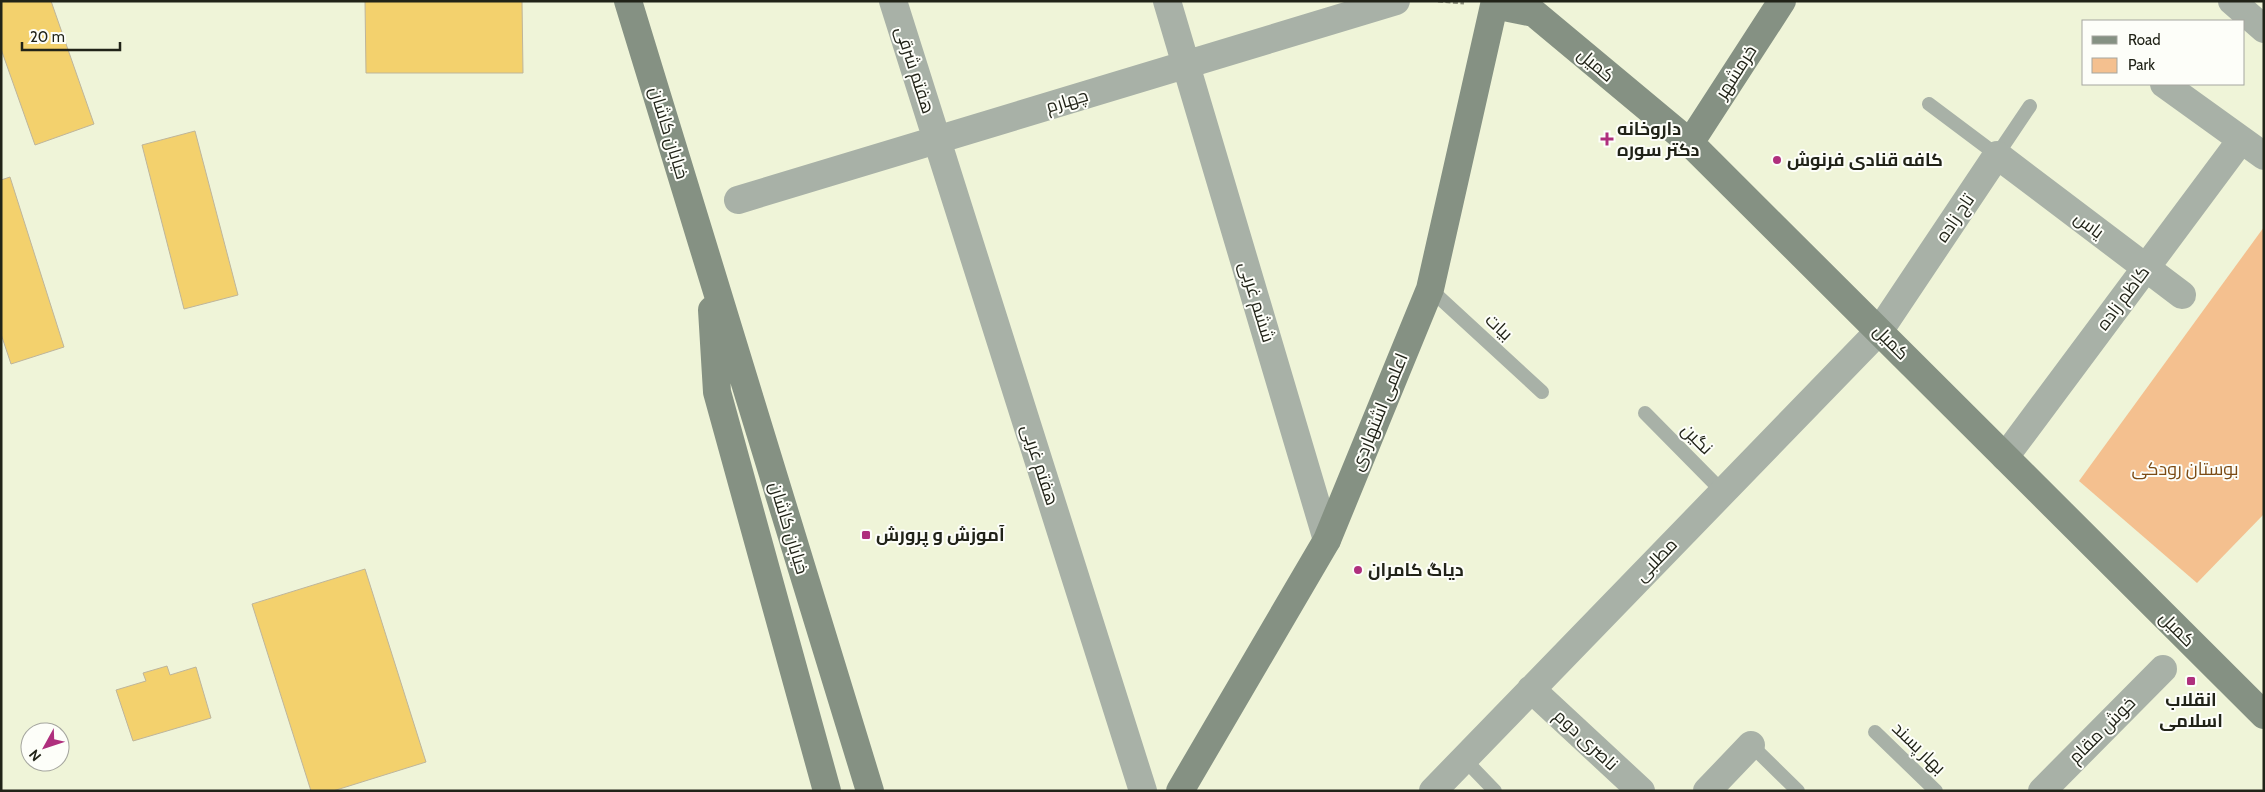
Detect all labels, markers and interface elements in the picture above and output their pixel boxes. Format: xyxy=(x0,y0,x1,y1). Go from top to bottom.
scale bar xyxy=(22,20,120,52)
legend xyxy=(2082,20,2245,85)
street label: هفتم شرقی xyxy=(890,24,939,117)
text: 20 m xyxy=(30,28,65,46)
text: Road xyxy=(2128,31,2161,49)
street label: خرمشهر xyxy=(1710,41,1761,104)
street label: کمیل xyxy=(1573,43,1619,87)
text: Park xyxy=(2128,56,2155,74)
street label: خیابان کاشان xyxy=(645,84,693,182)
street label: چهارم xyxy=(1043,84,1091,119)
place label: داروخانه دکتر سوره xyxy=(1617,118,1700,161)
marker: داروخانه دکتر سوره xyxy=(1601,133,1613,145)
place label: کافه قنادی فرنوش xyxy=(1787,149,1943,171)
marker: کافه قنادی فرنوش xyxy=(1771,154,1783,166)
street label: تاج زاده xyxy=(1931,190,1980,247)
street label: یاس xyxy=(2070,207,2109,244)
street label: ششم غربی xyxy=(1233,259,1280,345)
street label: کاظم زاده xyxy=(2092,262,2155,335)
street label: بیات xyxy=(1481,309,1517,345)
street label: کمیل xyxy=(1869,320,1913,364)
street label: اعلمی اشتهاردی xyxy=(1345,350,1413,474)
street label: نگین xyxy=(1677,419,1717,459)
street label: هفتم غربی xyxy=(1016,422,1063,509)
park label: بوستان رودکی xyxy=(2131,458,2239,480)
street label: خیابان کاشان xyxy=(765,479,813,577)
place label: آموزش و پرورش xyxy=(876,524,1005,547)
marker: آموزش و پرورش xyxy=(860,529,872,541)
street label: مطلبی xyxy=(1630,534,1682,586)
place label: دیاگ کامران xyxy=(1368,559,1464,581)
marker: دیاگ کامران xyxy=(1352,564,1364,576)
street label: کمیل xyxy=(2155,607,2199,651)
marker: انقلاب اسلامی xyxy=(2185,675,2197,687)
place label: انقلاب اسلامی xyxy=(2159,689,2223,732)
street label: خوش مقام xyxy=(2064,692,2141,769)
street label: ناصری دوم xyxy=(1549,705,1623,776)
street label: بهار پسند xyxy=(1887,717,1950,780)
north arrow xyxy=(20,722,70,772)
text: N xyxy=(25,746,45,765)

